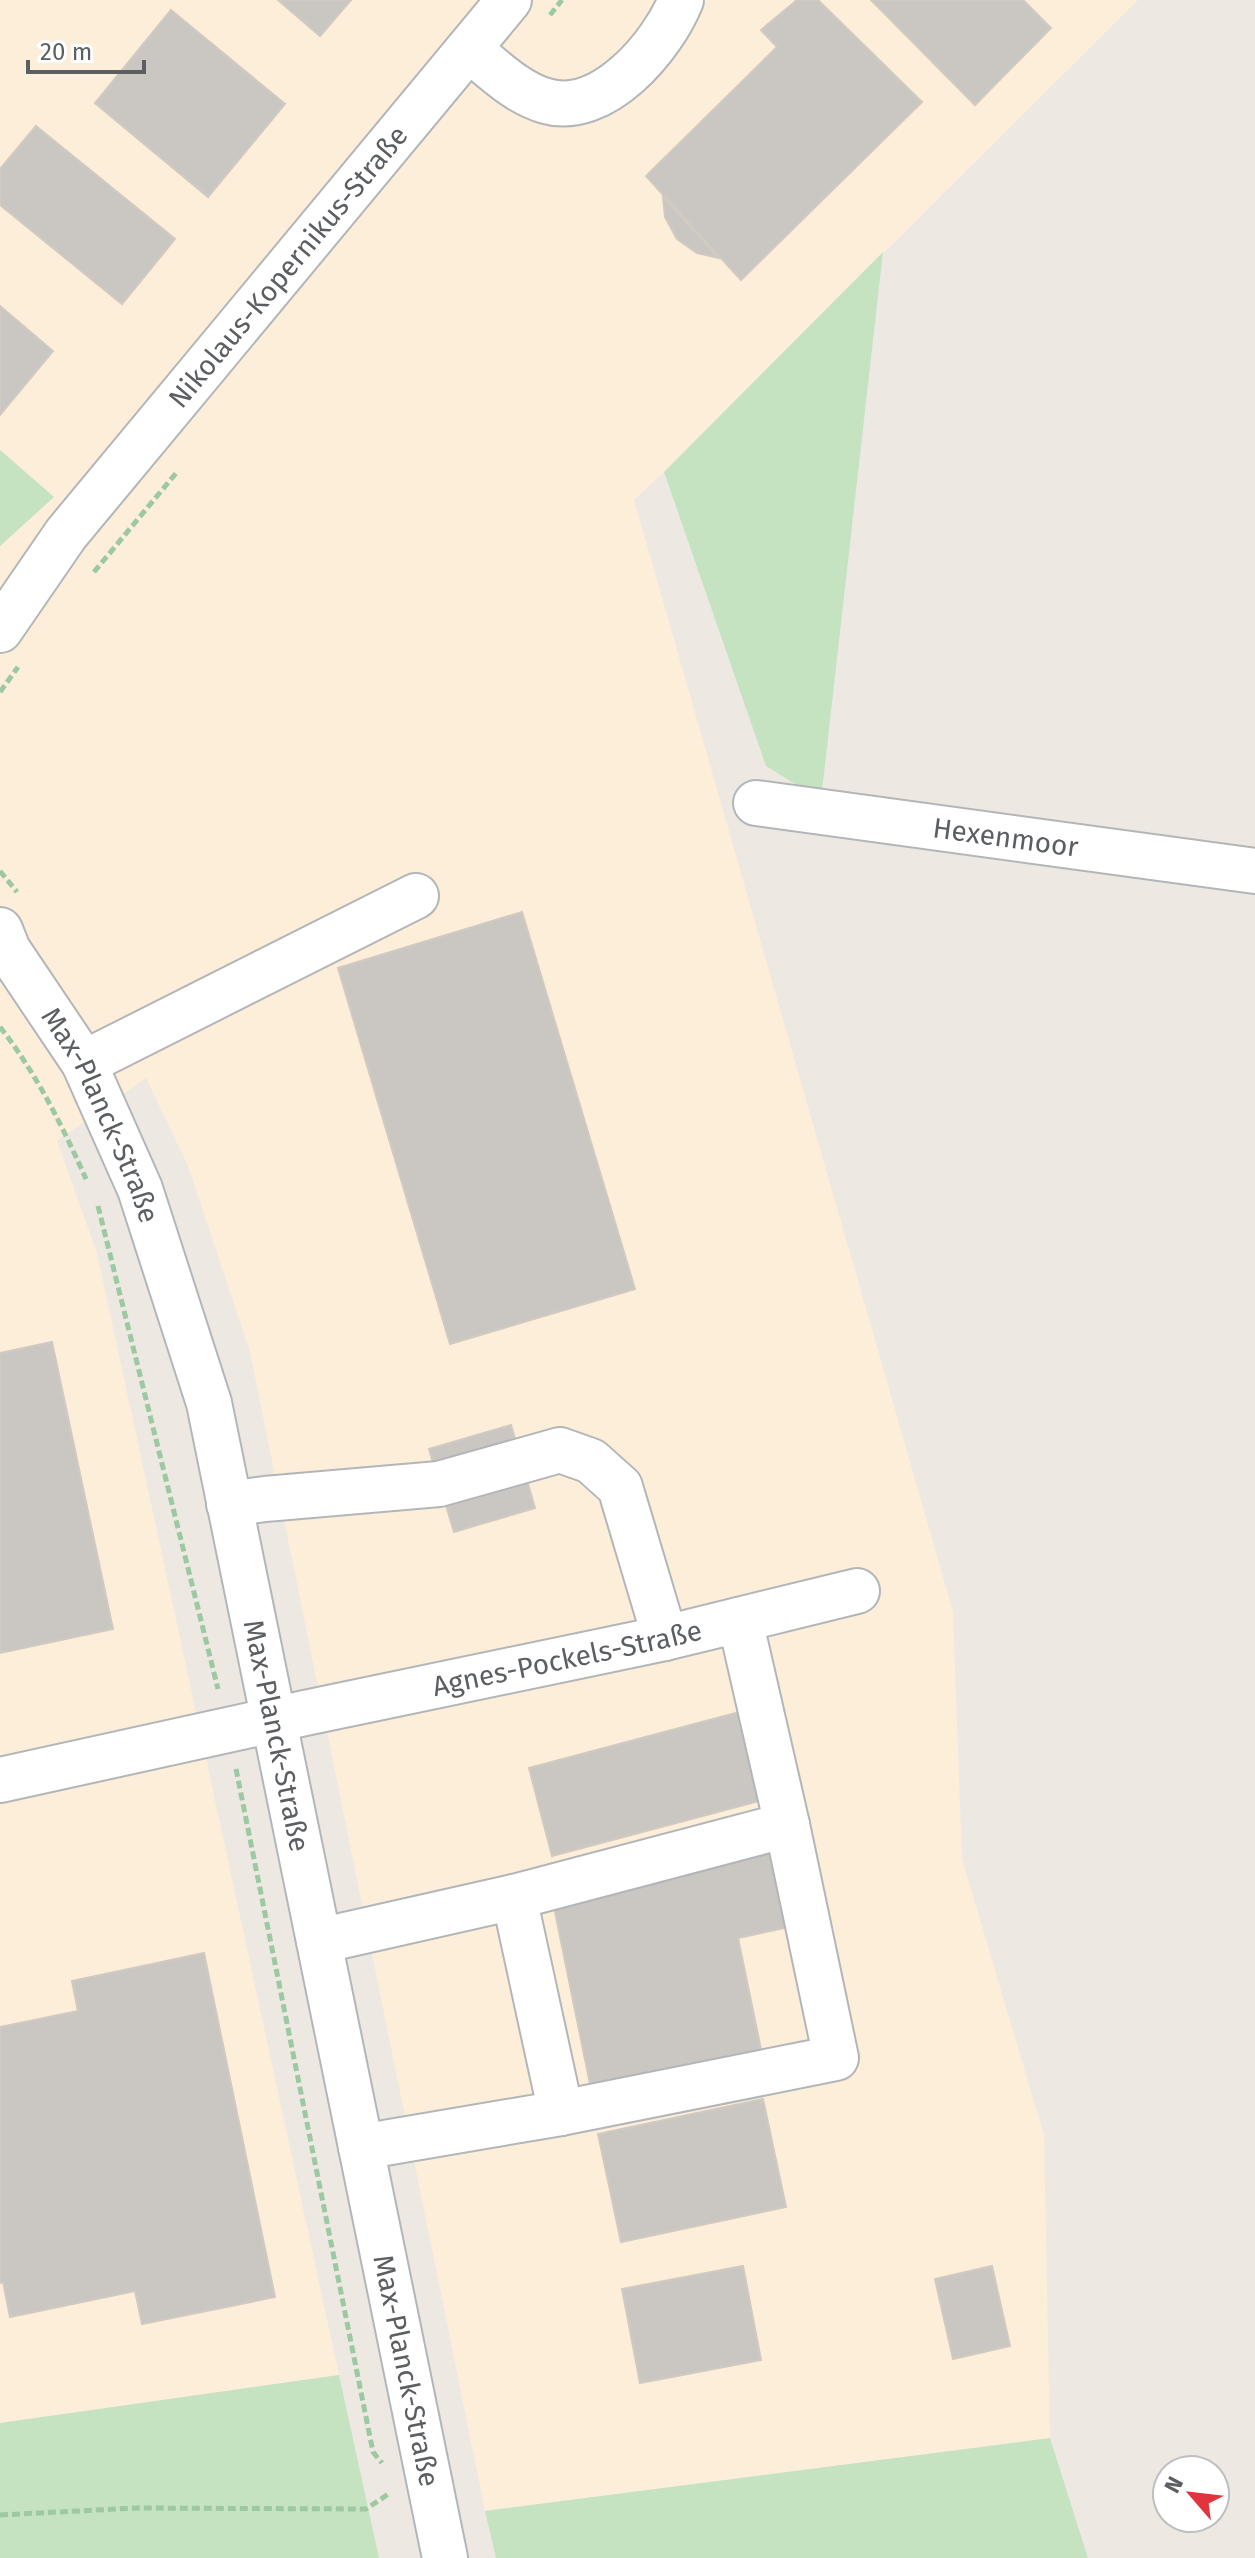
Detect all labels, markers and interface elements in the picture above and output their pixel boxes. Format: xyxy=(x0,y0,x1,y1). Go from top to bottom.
scale bar xyxy=(28,24,144,74)
text: 20 m xyxy=(40,38,92,66)
street label: Nikolaus-Kopernikus-Straße xyxy=(161,119,414,414)
street label: Hexenmoor xyxy=(931,811,1081,863)
street label: Max-Planck-Straße xyxy=(35,1001,166,1227)
street label: Agnes-Pockels-Straße xyxy=(429,1613,705,1703)
street label: Max-Planck-Straße xyxy=(237,1617,317,1855)
street label: Max-Planck-Straße xyxy=(367,2252,446,2489)
north arrow xyxy=(1151,2454,1231,2534)
text: N xyxy=(1158,2472,1189,2498)

